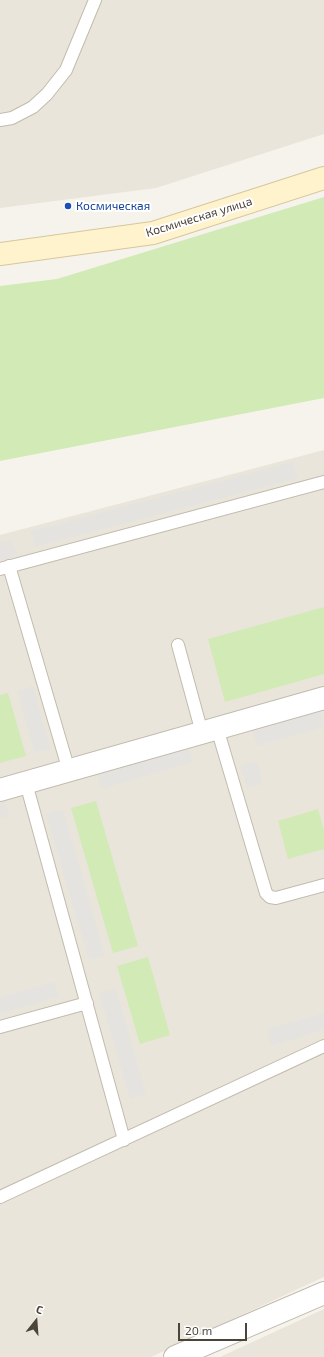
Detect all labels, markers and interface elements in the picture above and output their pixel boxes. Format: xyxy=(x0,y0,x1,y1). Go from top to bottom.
street label: Космическая улица xyxy=(144,194,254,240)
place label: Космическая xyxy=(76,199,150,213)
marker: Космическая xyxy=(63,201,73,211)
north arrow xyxy=(16,1301,56,1341)
text: С xyxy=(35,1302,45,1316)
scale bar xyxy=(180,1315,249,1341)
text: 20 m xyxy=(185,1323,212,1337)

